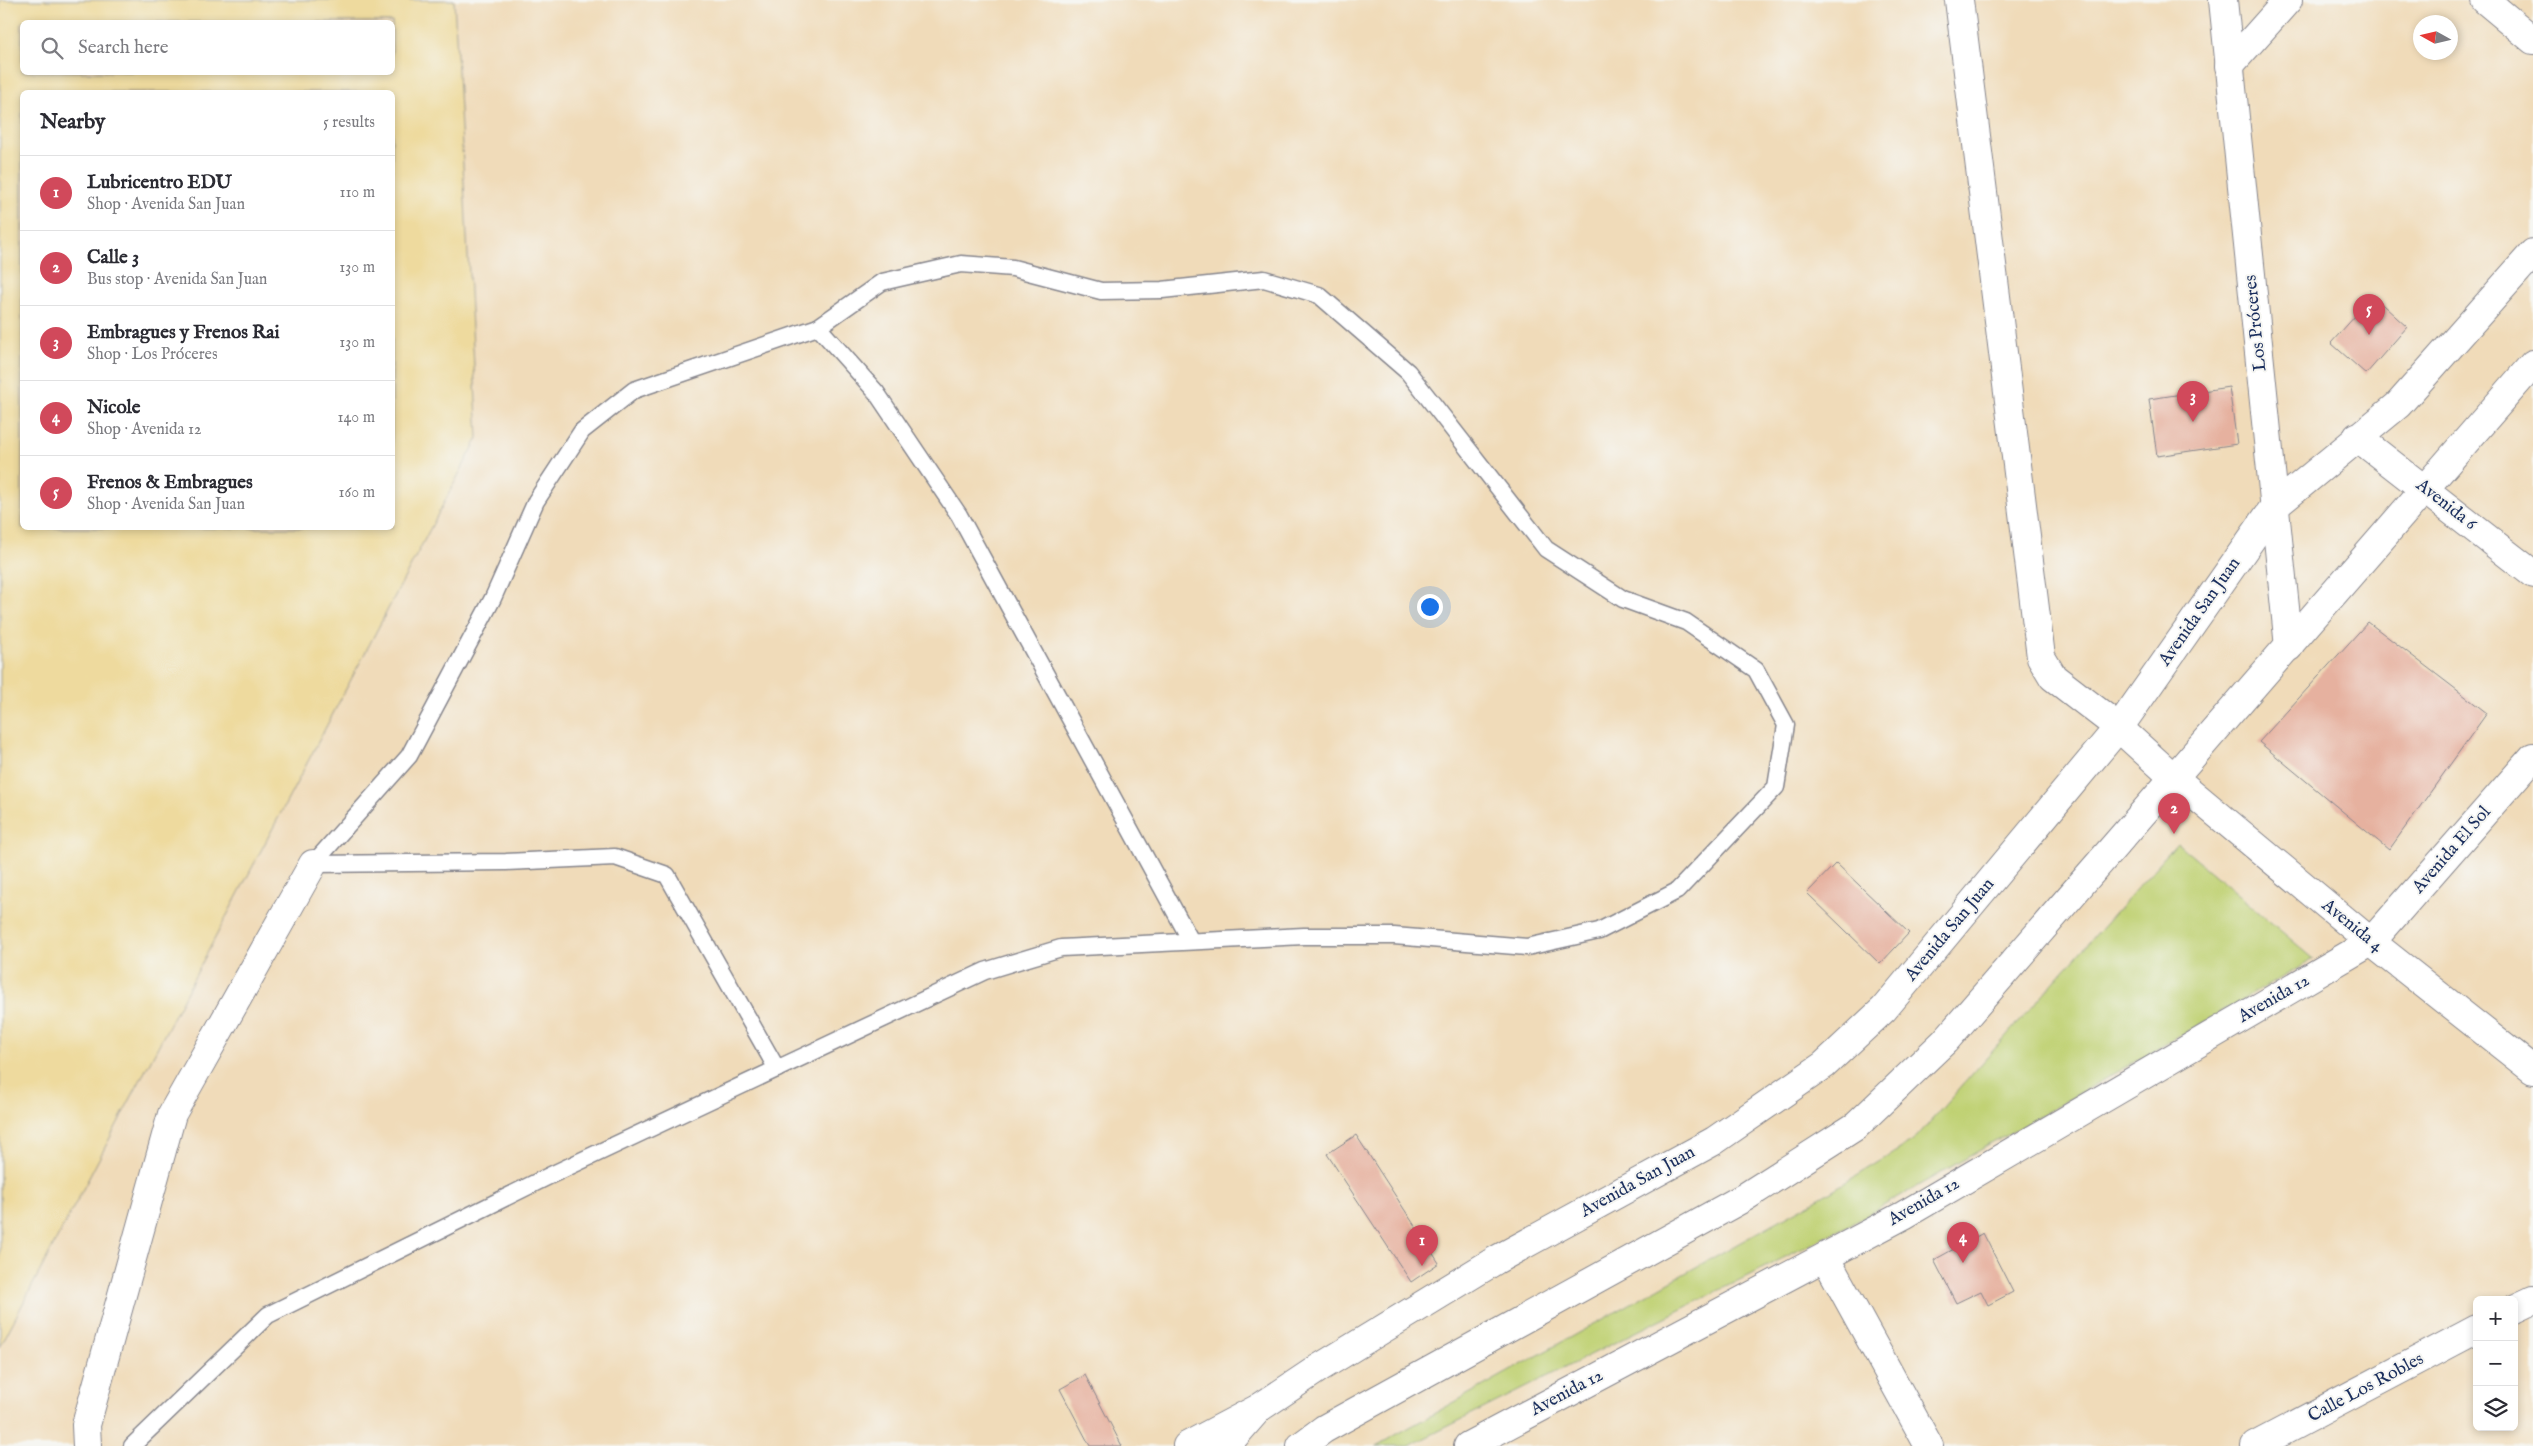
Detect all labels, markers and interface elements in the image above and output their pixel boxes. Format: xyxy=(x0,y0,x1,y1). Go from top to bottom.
north arrow xyxy=(2413,15,2458,60)
search box xyxy=(20,20,395,75)
icon: search xyxy=(38,34,66,62)
text: Search here xyxy=(78,36,169,60)
text: Nearby xyxy=(40,109,105,136)
text: 5 results xyxy=(323,113,375,133)
text: Lubricentro EDU xyxy=(87,171,232,195)
text: 1 xyxy=(53,183,59,203)
text: 110 m xyxy=(339,183,375,203)
text: Shop · Avenida San Juan xyxy=(87,195,245,215)
text: Calle 3 xyxy=(87,246,139,270)
text: 2 xyxy=(52,258,60,278)
text: 130 m xyxy=(339,258,375,278)
text: Bus stop · Avenida San Juan xyxy=(87,270,267,290)
street label: Los Próceres xyxy=(2240,274,2272,372)
pin: 5 xyxy=(2353,294,2385,335)
text: Embragues y Frenos Rai xyxy=(87,321,280,345)
text: 3 xyxy=(53,333,59,353)
text: 130 m xyxy=(339,333,375,353)
text: Shop · Los Próceres xyxy=(87,345,218,365)
pin: 3 xyxy=(2177,381,2209,422)
text: Nicole xyxy=(87,396,140,420)
text: 4 xyxy=(52,408,60,428)
text: 140 m xyxy=(337,408,375,428)
text: Shop · Avenida 12 xyxy=(87,420,201,440)
text: Frenos & Embragues xyxy=(87,471,253,495)
street label: Avenida 6 xyxy=(2410,473,2481,536)
text: 5 xyxy=(53,483,59,503)
text: 160 m xyxy=(339,483,375,503)
text: Shop · Avenida San Juan xyxy=(87,495,245,515)
street label: Avenida San Juan xyxy=(2153,553,2246,672)
your location xyxy=(1417,594,1443,620)
pin: 2 xyxy=(2158,793,2190,834)
street label: Avenida El Sol xyxy=(2407,801,2496,899)
street label: Avenida San Juan xyxy=(1900,873,2000,987)
street label: Avenida 4 xyxy=(2316,894,2388,958)
street label: Avenida 12 xyxy=(2233,969,2314,1029)
street label: Avenida San Juan xyxy=(1576,1141,1700,1223)
street label: Avenida 12 xyxy=(1883,1172,1964,1232)
pin: 4 xyxy=(1947,1222,1979,1263)
pin: 1 xyxy=(1406,1225,1438,1266)
map controls xyxy=(2473,1296,2518,1431)
button: + xyxy=(2473,1296,2518,1341)
button: − xyxy=(2473,1341,2518,1386)
street label: Calle Los Robles xyxy=(2304,1348,2428,1428)
street label: Avenida 12 xyxy=(1526,1364,1607,1422)
button: layers xyxy=(2473,1386,2518,1431)

